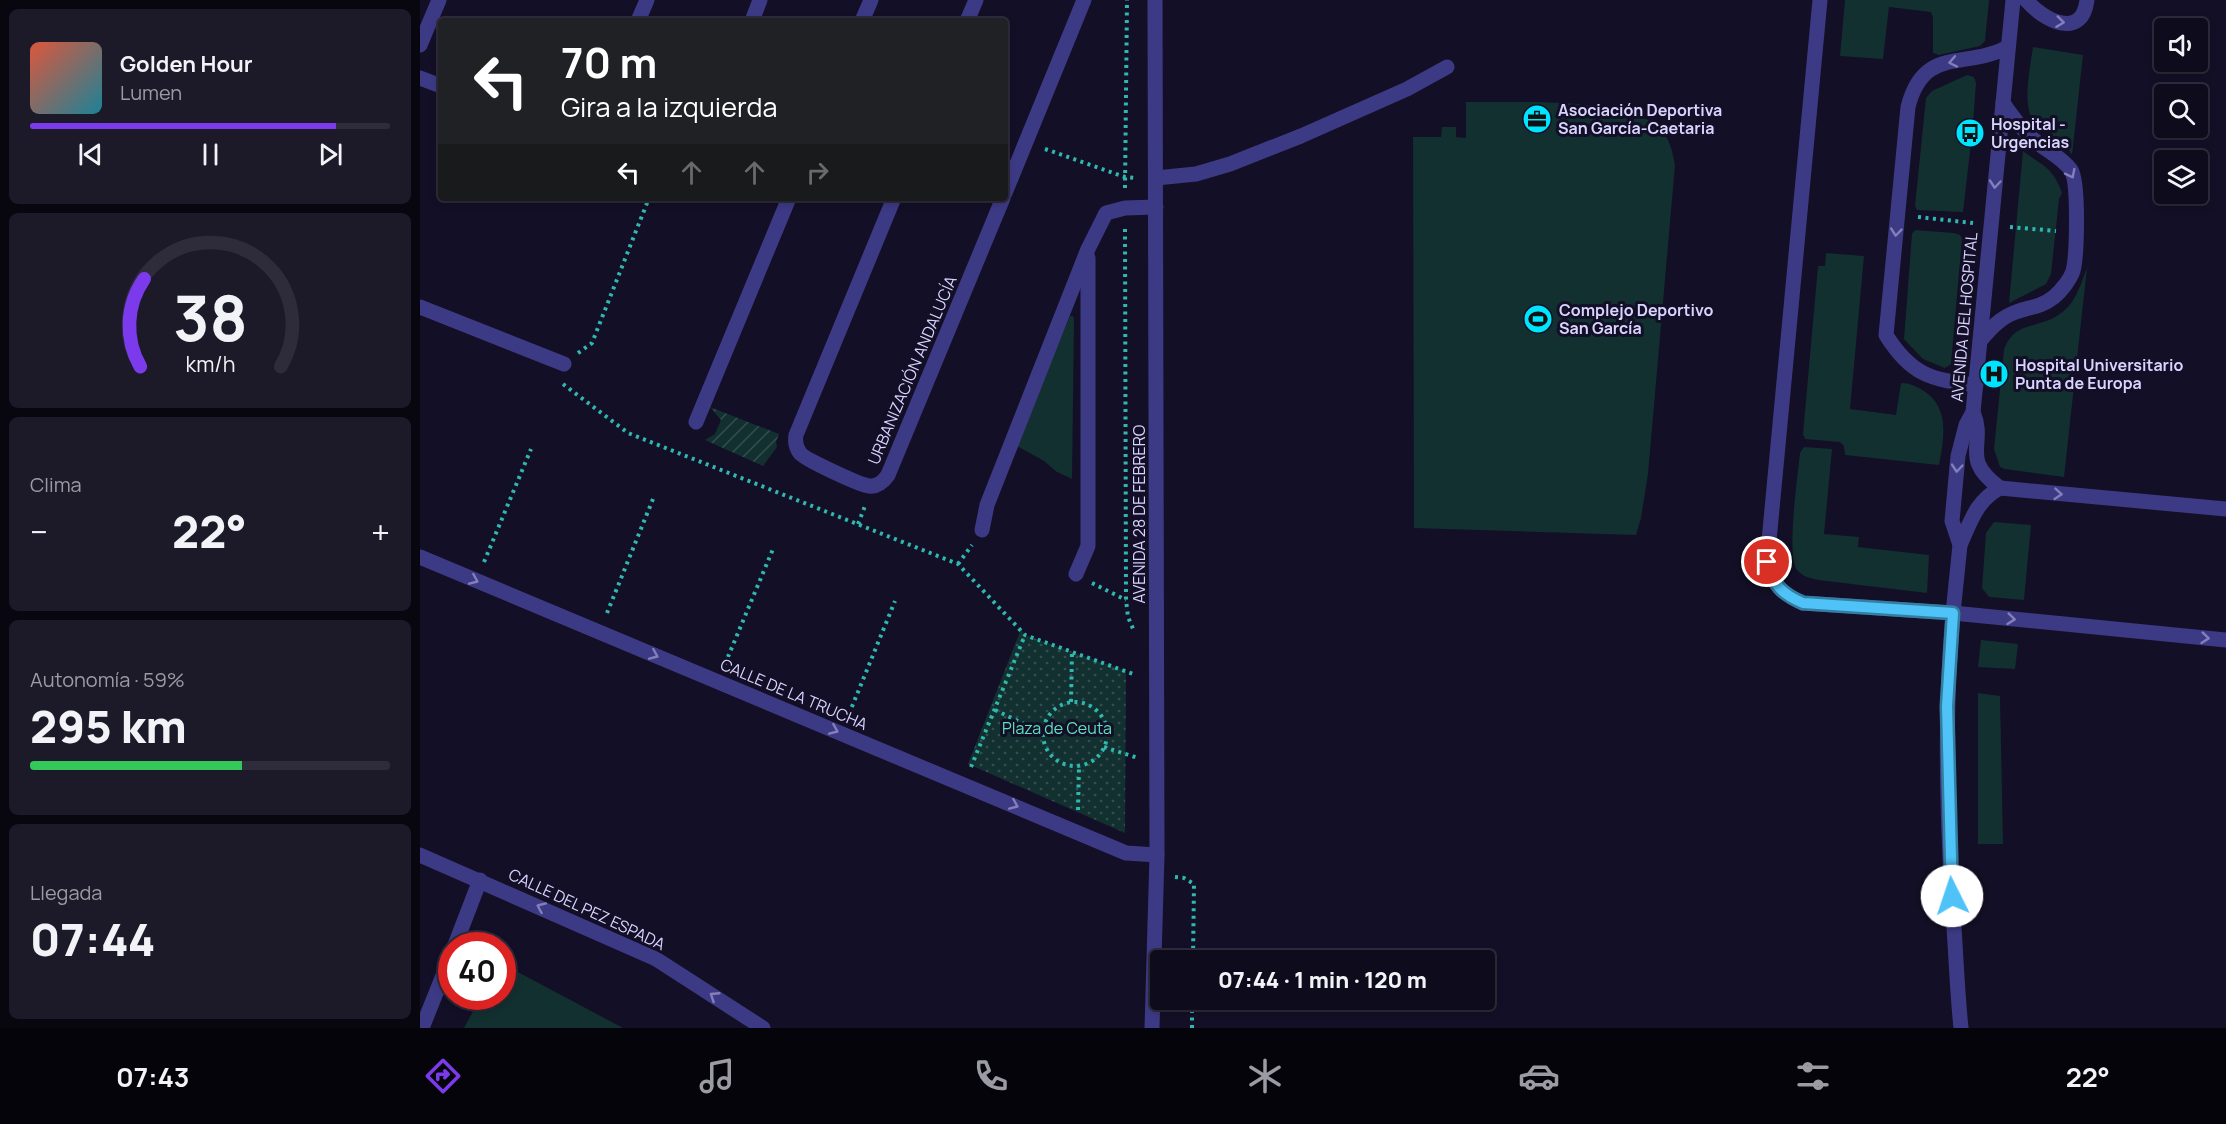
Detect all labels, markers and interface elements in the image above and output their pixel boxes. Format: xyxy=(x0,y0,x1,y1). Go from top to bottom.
one-way arrow xyxy=(2055,15,2064,27)
map controls xyxy=(2154,18,2208,204)
button: sound xyxy=(2154,18,2208,72)
text: 70 m xyxy=(561,33,657,91)
icon: left xyxy=(462,42,540,120)
text: Golden Hour xyxy=(120,49,253,79)
one-way arrow xyxy=(1948,55,1958,68)
text: Lumen xyxy=(120,79,182,106)
button: search xyxy=(2154,84,2208,138)
text: Gira a la izquierda xyxy=(561,88,777,125)
place label: Asociación Deportiva San García-Caetaria xyxy=(1558,99,1722,139)
office icon: Asociación Deportiva San García-Caetaria xyxy=(1521,103,1553,135)
place label: Hospital - Urgencias xyxy=(1991,113,2069,153)
bus stop icon: Hospital - Urgencias xyxy=(1954,117,1986,149)
icon: previous xyxy=(74,138,107,171)
icon: pause xyxy=(194,138,227,171)
icon: next xyxy=(314,138,347,171)
button: layers xyxy=(2154,150,2208,204)
icon: left xyxy=(612,156,645,189)
icon: ahead xyxy=(675,156,708,189)
icon: ahead xyxy=(738,156,771,189)
icon: right xyxy=(801,156,834,189)
one-way arrow xyxy=(2064,168,2075,178)
one-way arrow xyxy=(1989,179,2002,188)
one-way arrow xyxy=(1890,227,1903,236)
street label: AVENIDA DEL HOSPITAL xyxy=(1946,231,1982,403)
street label: URBANIZACIÓN ANDALUCÍA xyxy=(862,272,962,468)
text: 38 xyxy=(173,274,247,360)
place label: Complejo Deportivo San García xyxy=(1559,299,1713,339)
sports icon: Complejo Deportivo San García xyxy=(1522,303,1554,335)
text: km/h xyxy=(185,350,235,379)
place label: Hospital Universitario Punta de Europa xyxy=(2015,354,2183,394)
hospital icon: Hospital Universitario Punta de Europa xyxy=(1978,358,2010,390)
street label: AVENIDA 28 DE FEBRERO xyxy=(1128,424,1150,603)
one-way arrow xyxy=(1951,463,1964,472)
text: Clima xyxy=(30,471,82,498)
one-way arrow xyxy=(2054,487,2063,500)
text: 22° xyxy=(172,500,247,562)
text: − xyxy=(30,509,48,554)
text: + xyxy=(371,509,390,554)
pin xyxy=(1741,536,1792,587)
icon: arrive xyxy=(1750,545,1783,578)
one-way arrow xyxy=(468,573,479,585)
one-way arrow xyxy=(2007,612,2016,625)
one-way arrow xyxy=(2201,631,2210,644)
one-way arrow xyxy=(648,648,659,660)
street label: CALLE DE LA TRUCHA xyxy=(717,653,871,735)
text: Autonomía · 59% xyxy=(30,666,185,693)
text: 295 km xyxy=(30,695,187,757)
park label: Plaza de Ceuta xyxy=(1002,717,1112,739)
one-way arrow xyxy=(828,723,839,735)
one-way arrow xyxy=(1007,798,1018,810)
street label: CALLE DEL PEZ ESPADA xyxy=(505,863,669,955)
position arrow xyxy=(1920,864,1984,928)
text: Llegada xyxy=(30,879,102,906)
one-way arrow xyxy=(536,902,547,914)
text: 07:44 xyxy=(30,908,155,970)
speed limit sign: 40 xyxy=(438,932,516,1010)
text: 07:44 · 1 min · 120 m xyxy=(1218,965,1427,995)
one-way arrow xyxy=(709,993,720,1004)
icon: directions xyxy=(422,1055,464,1097)
icon: music xyxy=(696,1055,738,1097)
icon: phone xyxy=(970,1055,1012,1097)
icon: climate xyxy=(1244,1055,1286,1097)
icon: car xyxy=(1518,1055,1560,1097)
icon: filters xyxy=(1792,1055,1834,1097)
text: 07:43 xyxy=(116,1058,190,1095)
text: 22° xyxy=(2066,1058,2110,1095)

